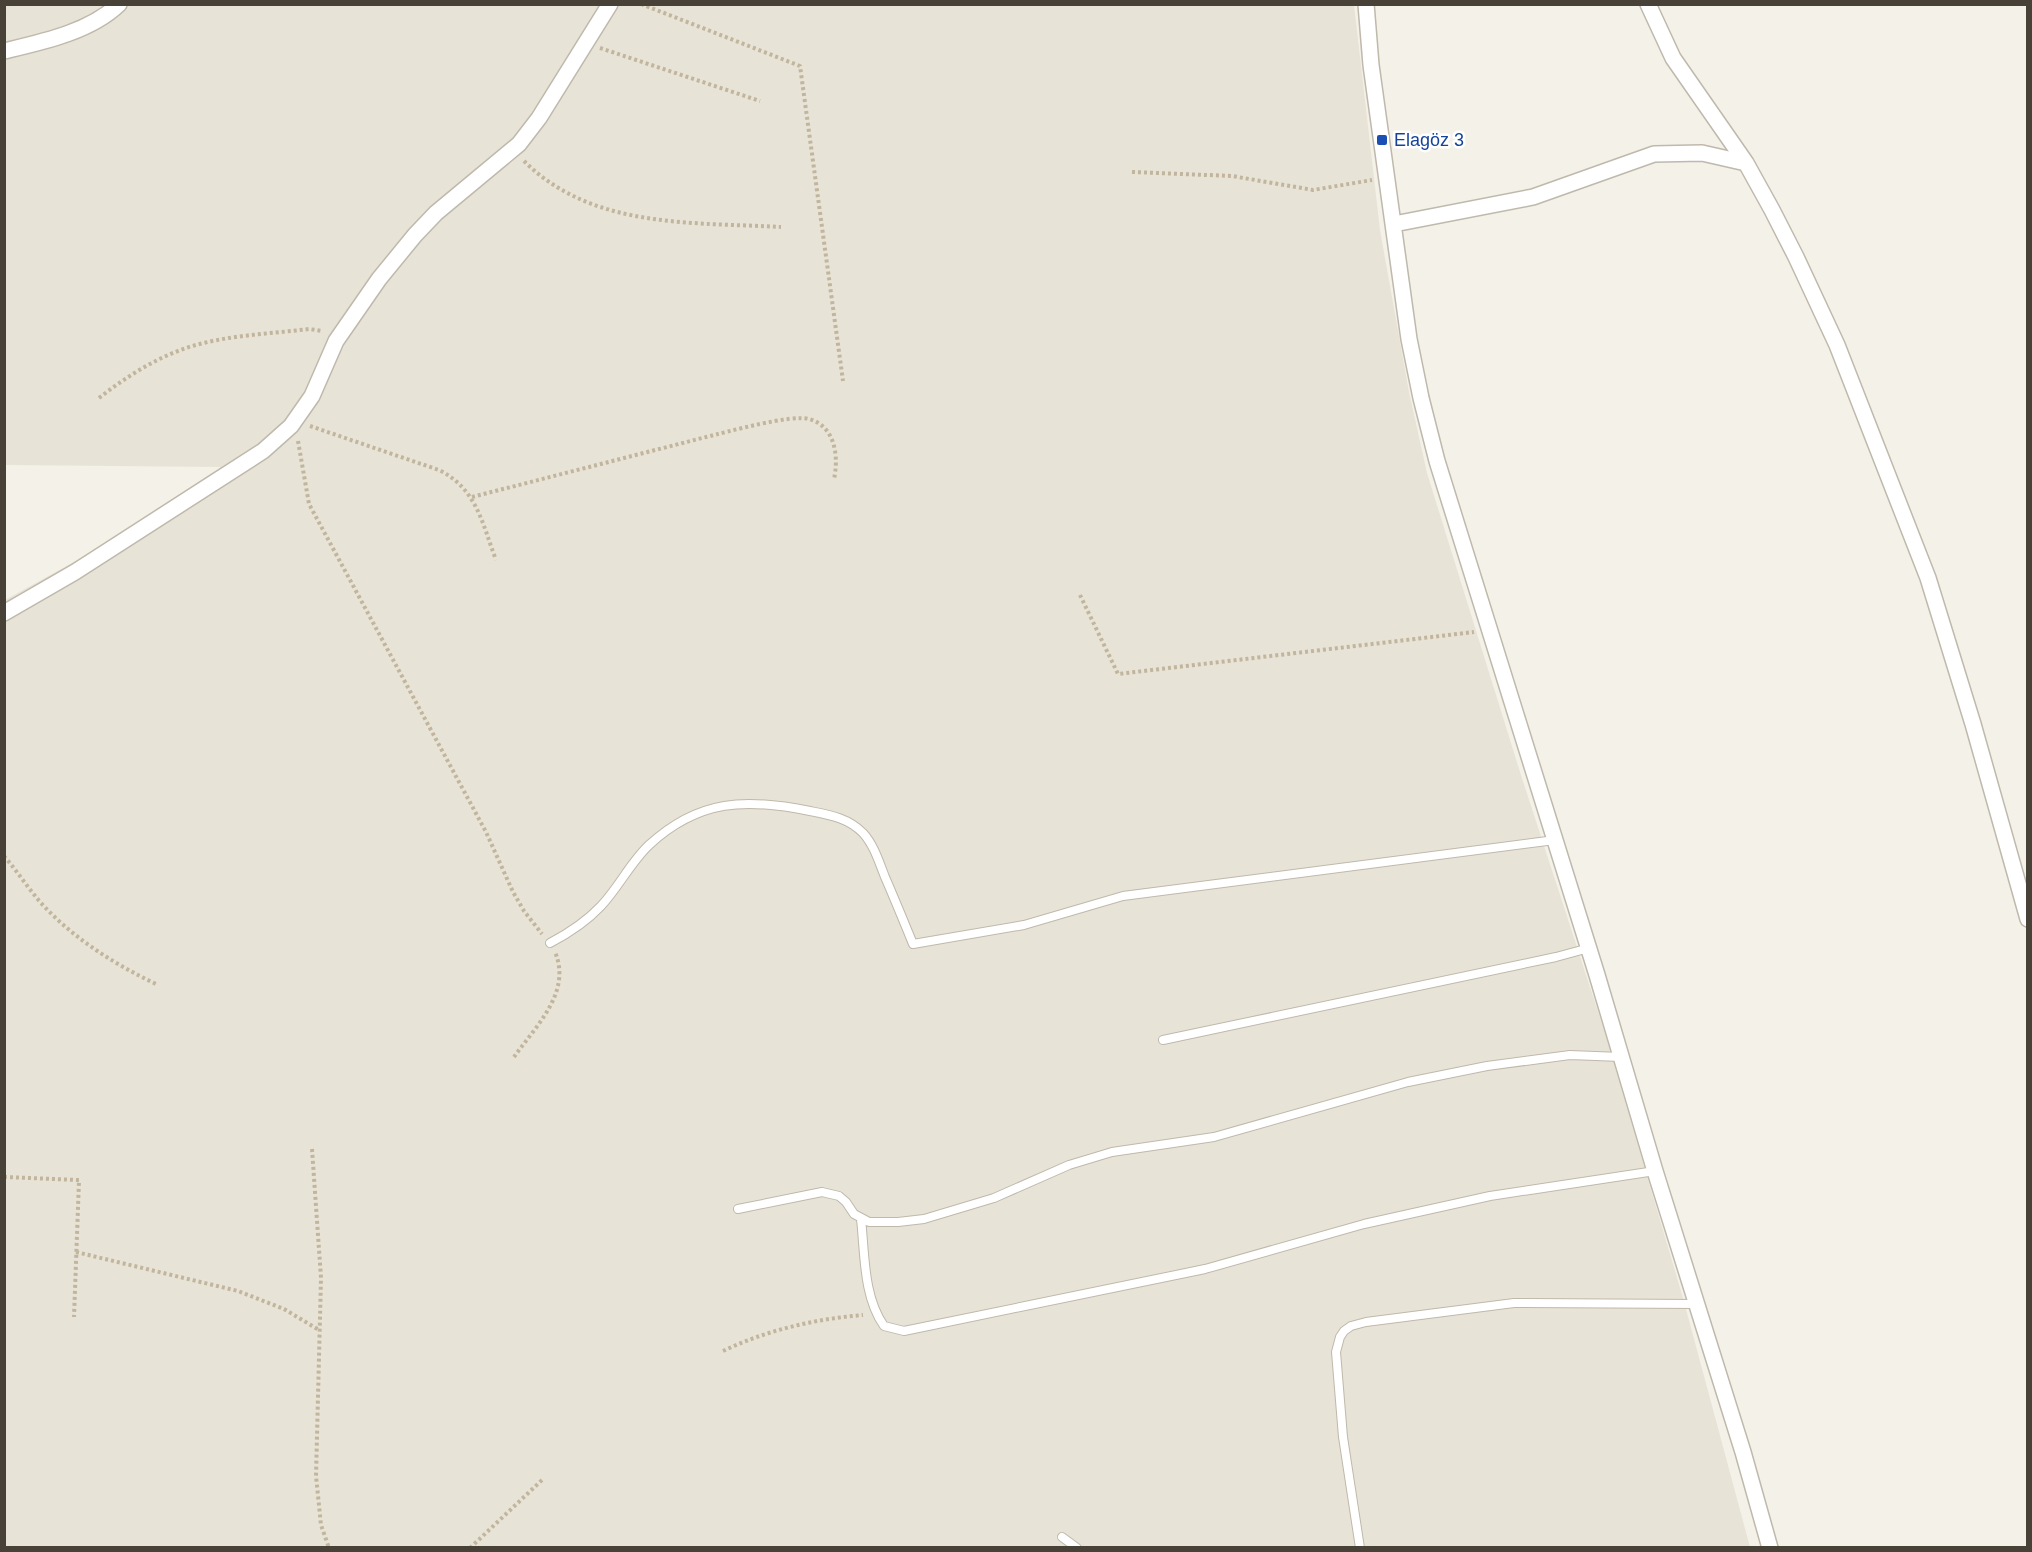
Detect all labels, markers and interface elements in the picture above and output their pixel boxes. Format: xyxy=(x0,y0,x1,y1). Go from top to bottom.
place label: Elagöz 3 xyxy=(1394,130,1464,150)
marker: Elagöz 3 xyxy=(1375,133,1389,147)

